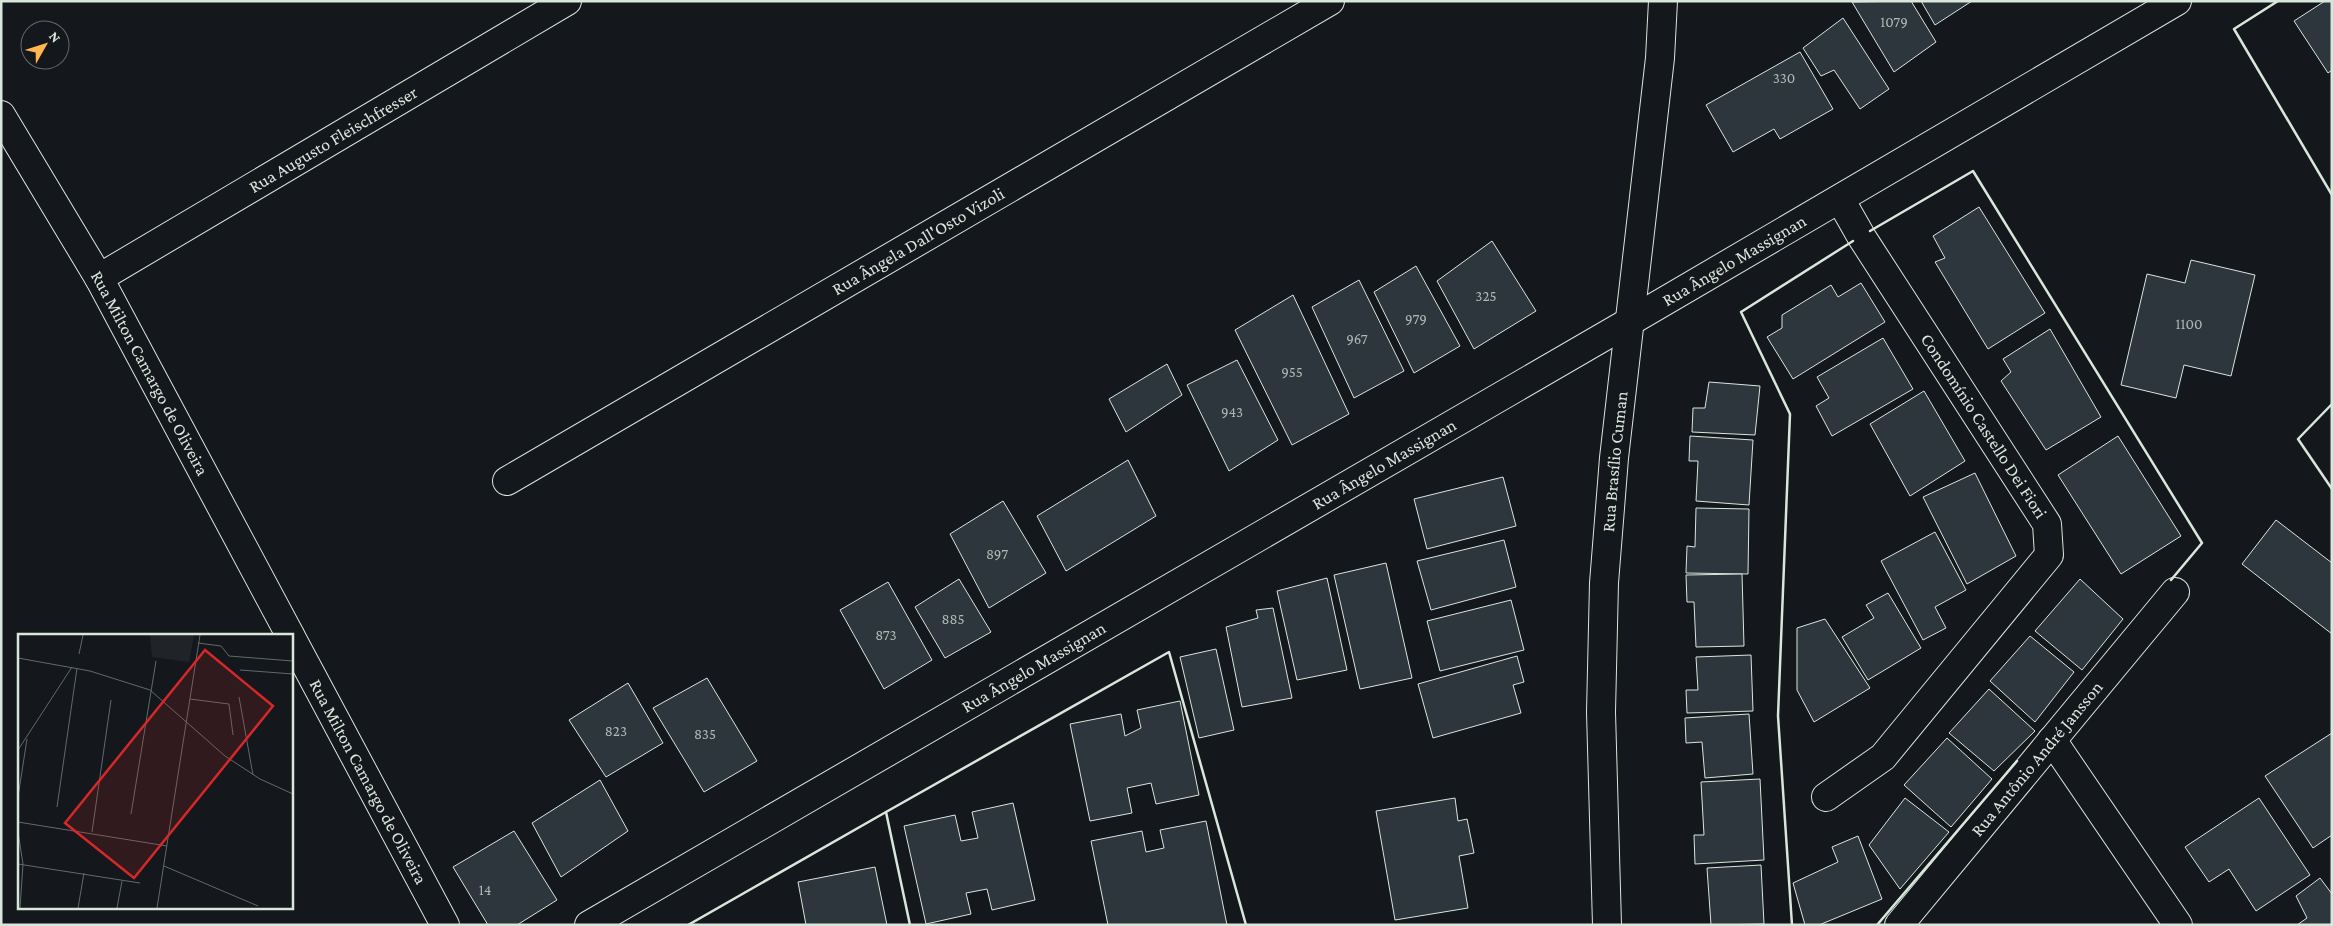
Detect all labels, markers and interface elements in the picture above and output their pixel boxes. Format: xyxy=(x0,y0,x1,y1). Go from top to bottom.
house number: 1079 xyxy=(1880,14,1908,30)
north arrow xyxy=(20,20,70,70)
text: N xyxy=(46,28,65,46)
house number: 330 xyxy=(1773,70,1795,86)
street label: Rua Augusto Fleischfresser xyxy=(245,82,421,197)
street label: Rua Ângela Dall'Osto Vizoli xyxy=(829,183,1008,299)
street label: Rua Ângelo Massignan xyxy=(1659,210,1810,310)
street label: Rua Milton Camargo de Oliveira xyxy=(87,267,213,479)
house number: 325 xyxy=(1475,288,1497,304)
house number: 979 xyxy=(1405,311,1427,327)
house number: 1100 xyxy=(2176,316,2202,332)
street label: Condomínio Castello Dei Fiori xyxy=(1917,330,2051,522)
house number: 967 xyxy=(1346,331,1368,347)
house number: 955 xyxy=(1281,364,1303,380)
street label: Rua Brasílio Cuman xyxy=(1598,390,1632,533)
house number: 943 xyxy=(1221,404,1243,420)
street label: Rua Ângelo Massignan xyxy=(1308,414,1460,514)
house number: 897 xyxy=(986,546,1008,562)
house number: 885 xyxy=(942,611,965,627)
street label: Rua Ângelo Massignan xyxy=(958,617,1110,717)
house number: 873 xyxy=(875,627,897,643)
inset map xyxy=(18,634,292,908)
street label: Rua Milton Camargo de Oliveira xyxy=(305,676,431,888)
street label: Rua Antônio André Jansson xyxy=(1967,677,2107,840)
house number: 823 xyxy=(605,723,627,739)
house number: 835 xyxy=(694,726,716,742)
house number: 14 xyxy=(479,882,491,898)

